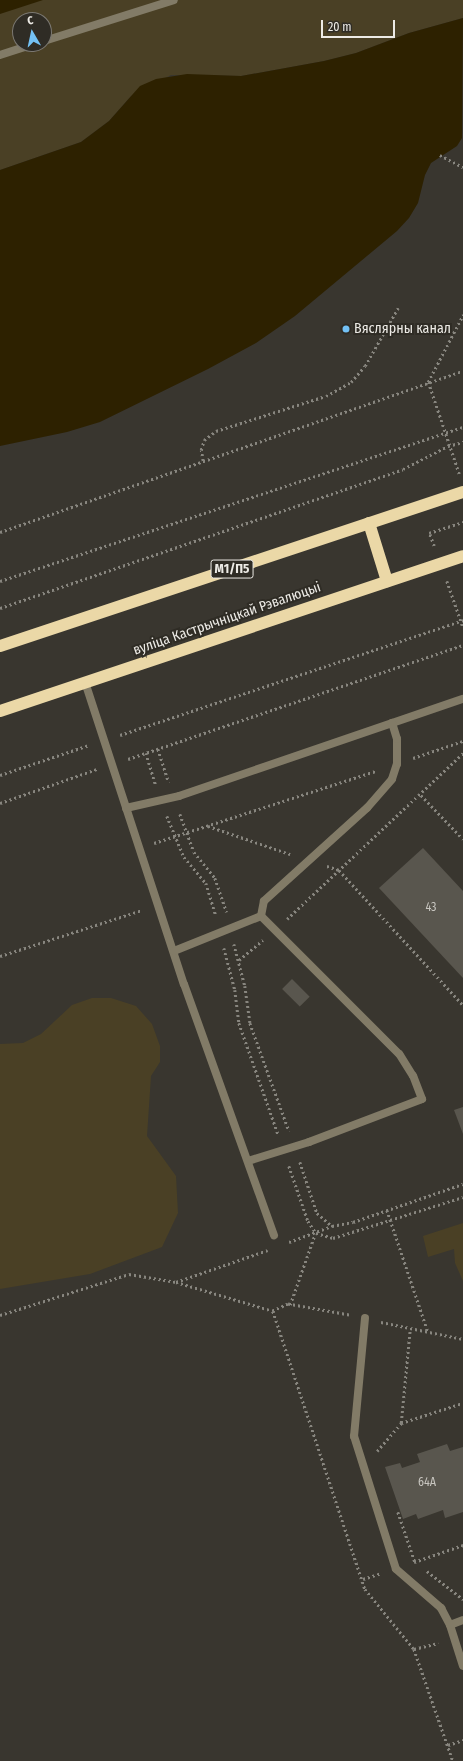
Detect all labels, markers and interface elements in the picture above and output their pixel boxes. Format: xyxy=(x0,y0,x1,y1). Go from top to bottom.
north arrow xyxy=(12,12,52,52)
scale bar xyxy=(323,12,397,38)
text: С xyxy=(26,14,34,28)
text: 20 m xyxy=(328,20,352,34)
place label: Вяслярны канал xyxy=(354,321,451,337)
marker: Вяслярны канал xyxy=(341,324,351,334)
road number: М1/П5 xyxy=(210,558,254,580)
street label: вуліца Кастрычніцкай Рэвалюцыі xyxy=(131,579,323,659)
house number: 43 xyxy=(425,901,437,915)
house number: 64А xyxy=(418,1476,436,1490)

